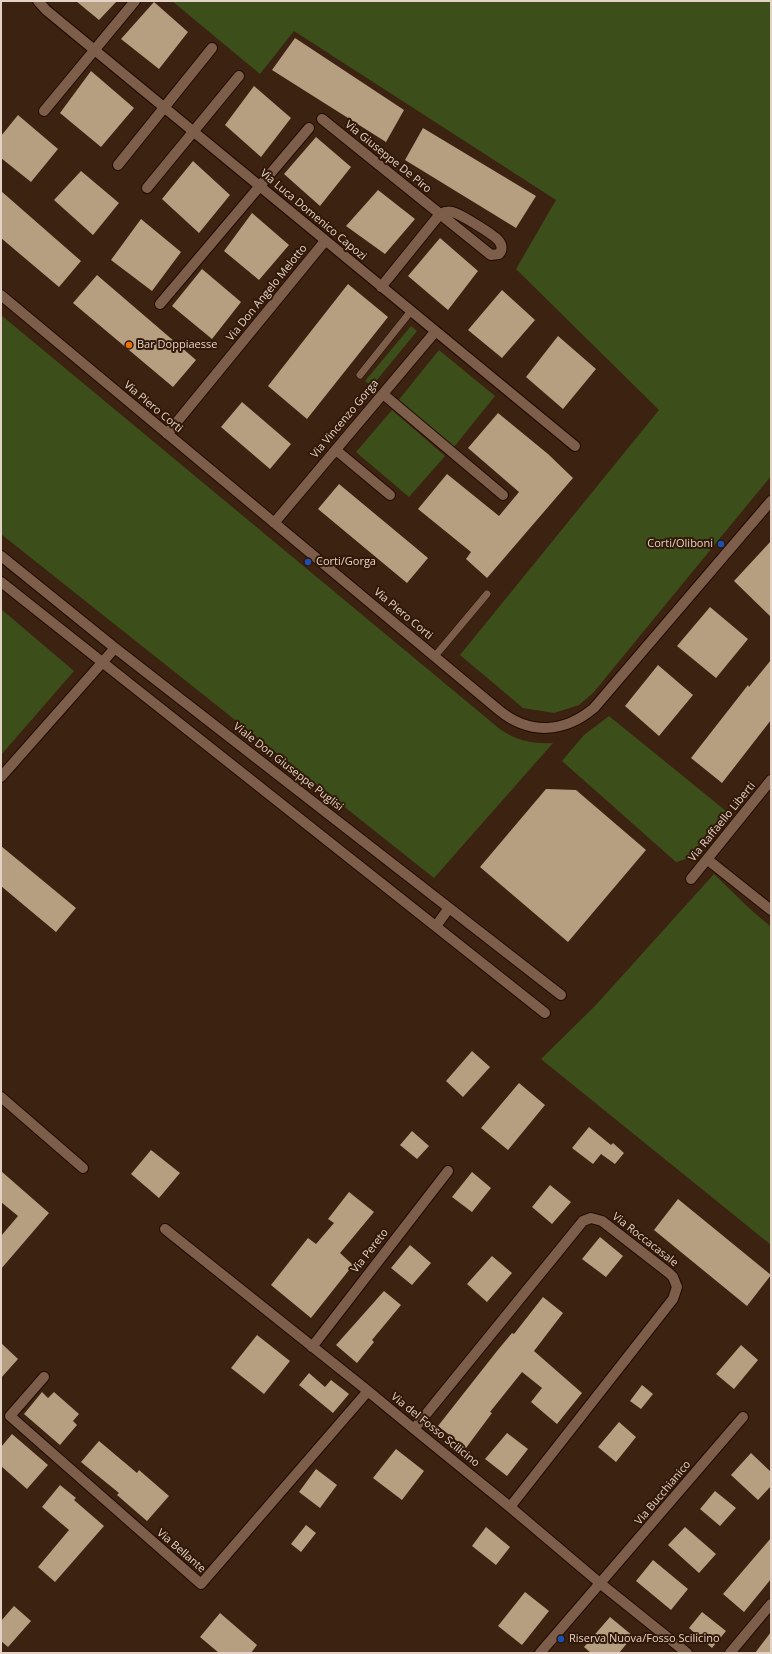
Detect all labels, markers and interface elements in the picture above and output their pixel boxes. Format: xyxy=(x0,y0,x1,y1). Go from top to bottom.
street label: Via Giuseppe De Piro xyxy=(342,118,434,196)
street label: Via Luca Domenico Capozi xyxy=(257,167,369,263)
street label: Via Don Angelo Melotto xyxy=(224,242,310,344)
place label: Bar Doppiaesse xyxy=(137,338,217,352)
marker: Bar Doppiaesse xyxy=(124,340,134,350)
street label: Via Vincenzo Gorga xyxy=(308,377,382,461)
street label: Via Piero Corti xyxy=(121,379,185,435)
place label: Corti/Oliboni xyxy=(647,537,713,551)
marker: Corti/Oliboni xyxy=(716,539,726,549)
place label: Corti/Gorga xyxy=(316,555,376,569)
marker: Corti/Gorga xyxy=(303,557,313,567)
street label: Via Piero Corti xyxy=(371,586,435,642)
street label: Viale Don Giuseppe Puglisi xyxy=(230,720,346,814)
street label: Via Raffaello Liberti xyxy=(686,780,758,864)
street label: Via Roccacasale xyxy=(609,1210,681,1270)
street label: Via Pereto xyxy=(349,1226,391,1276)
street label: Via del Fosso Scilicino xyxy=(388,1390,482,1470)
street label: Via Bucchianico xyxy=(632,1458,694,1528)
street label: Via Bellante xyxy=(154,1526,208,1576)
place label: Riserva Nuova/Fosso Scilicino xyxy=(569,1632,720,1646)
marker: Riserva Nuova/Fosso Scilicino xyxy=(556,1634,566,1644)

